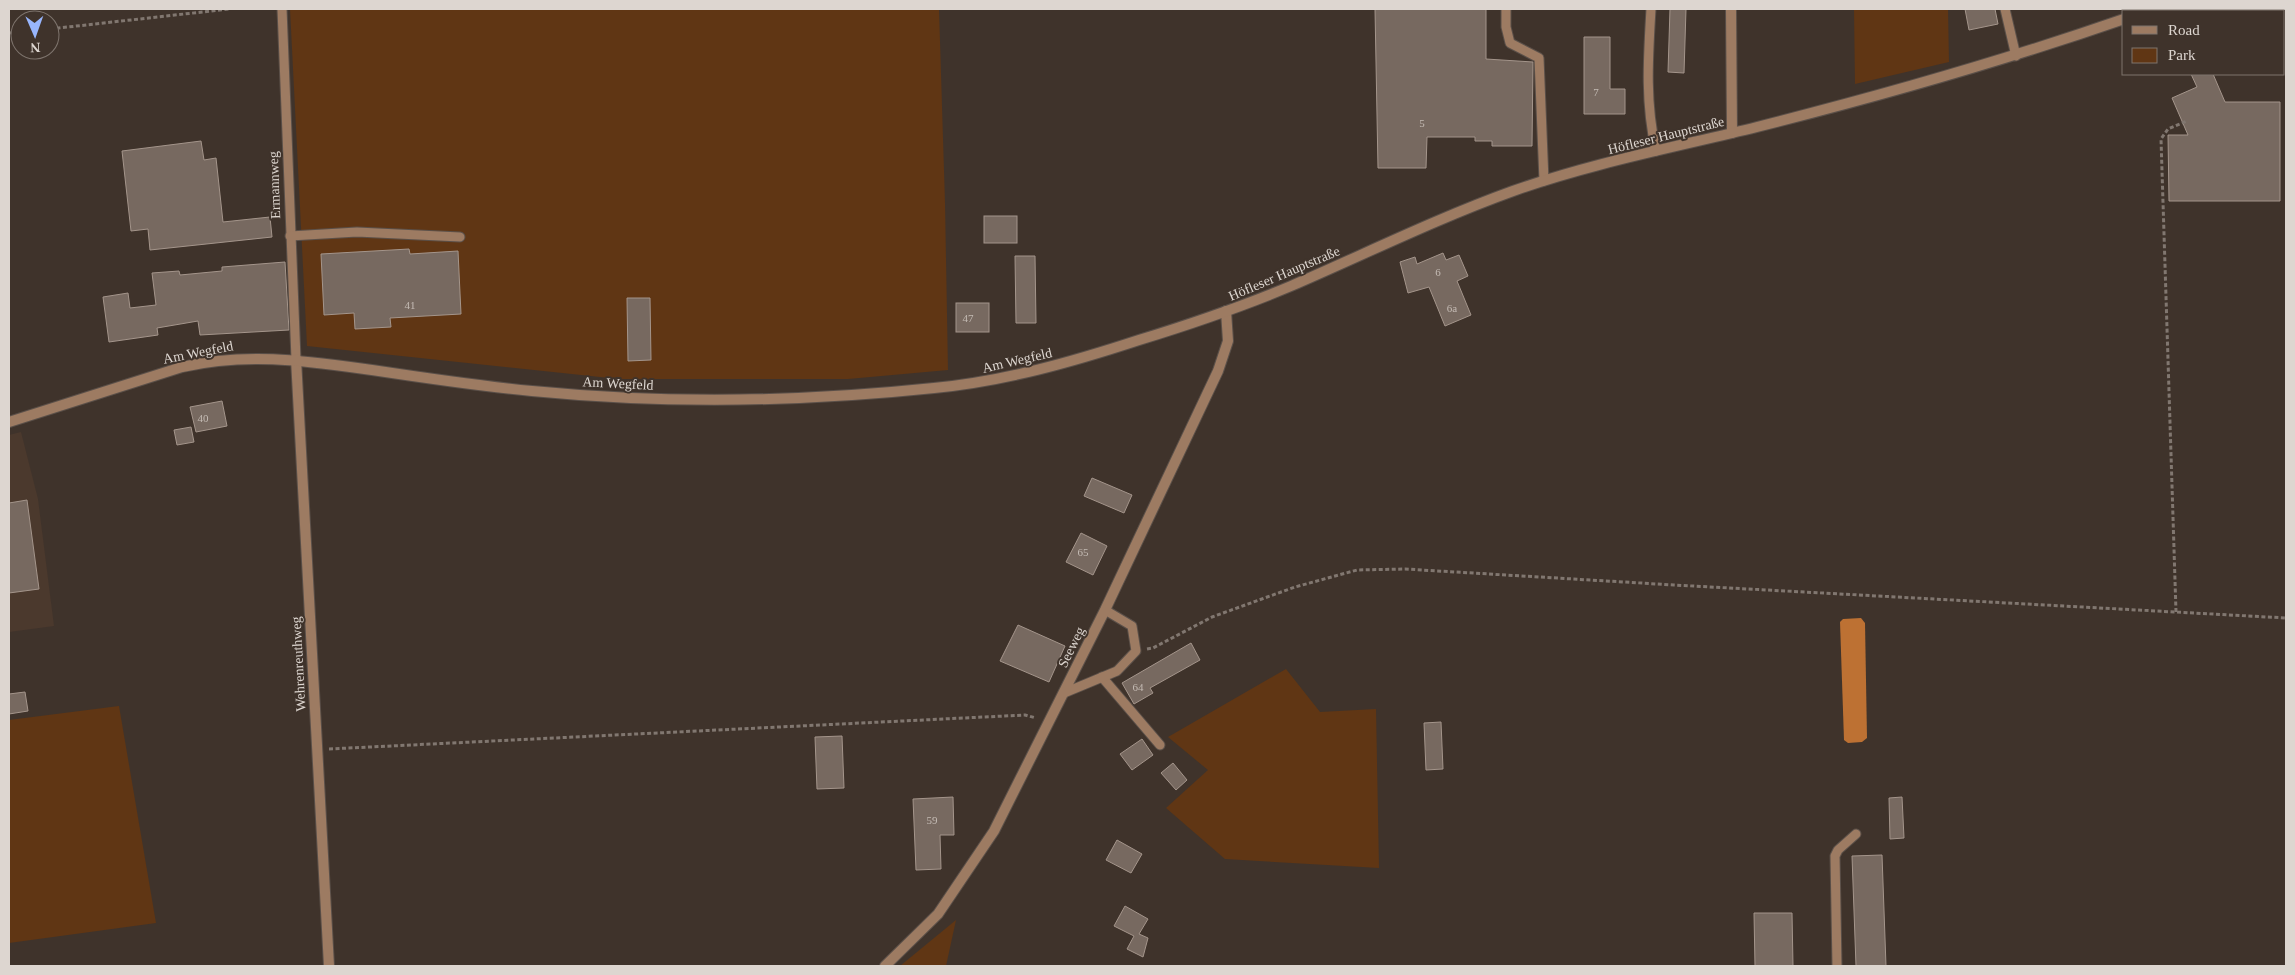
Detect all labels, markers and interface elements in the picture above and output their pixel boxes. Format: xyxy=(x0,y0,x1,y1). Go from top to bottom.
north arrow xyxy=(10,10,60,60)
legend xyxy=(2122,10,2285,75)
text: Road xyxy=(2168,22,2200,38)
text: N xyxy=(30,40,41,55)
text: Park xyxy=(2168,47,2196,63)
house number: 7 xyxy=(1593,86,1599,98)
street label: Höfleser Hauptstraße xyxy=(1606,114,1726,157)
house number: 5 xyxy=(1419,117,1425,129)
street label: Ermannweg xyxy=(266,151,283,219)
street label: Höfleser Hauptstraße xyxy=(1226,243,1342,304)
house number: 6 xyxy=(1435,266,1441,278)
house number: 41 xyxy=(405,299,416,311)
house number: 6a xyxy=(1447,302,1457,314)
house number: 47 xyxy=(963,312,974,324)
street label: Am Wegfeld xyxy=(162,338,235,367)
street label: Am Wegfeld xyxy=(981,345,1054,376)
street label: Am Wegfeld xyxy=(582,374,654,393)
house number: 40 xyxy=(198,412,209,424)
house number: 65 xyxy=(1078,546,1089,558)
street label: Wehrenreuthweg xyxy=(289,616,308,712)
street label: Seeweg xyxy=(1055,624,1088,670)
house number: 64 xyxy=(1133,681,1144,693)
house number: 59 xyxy=(927,814,938,826)

